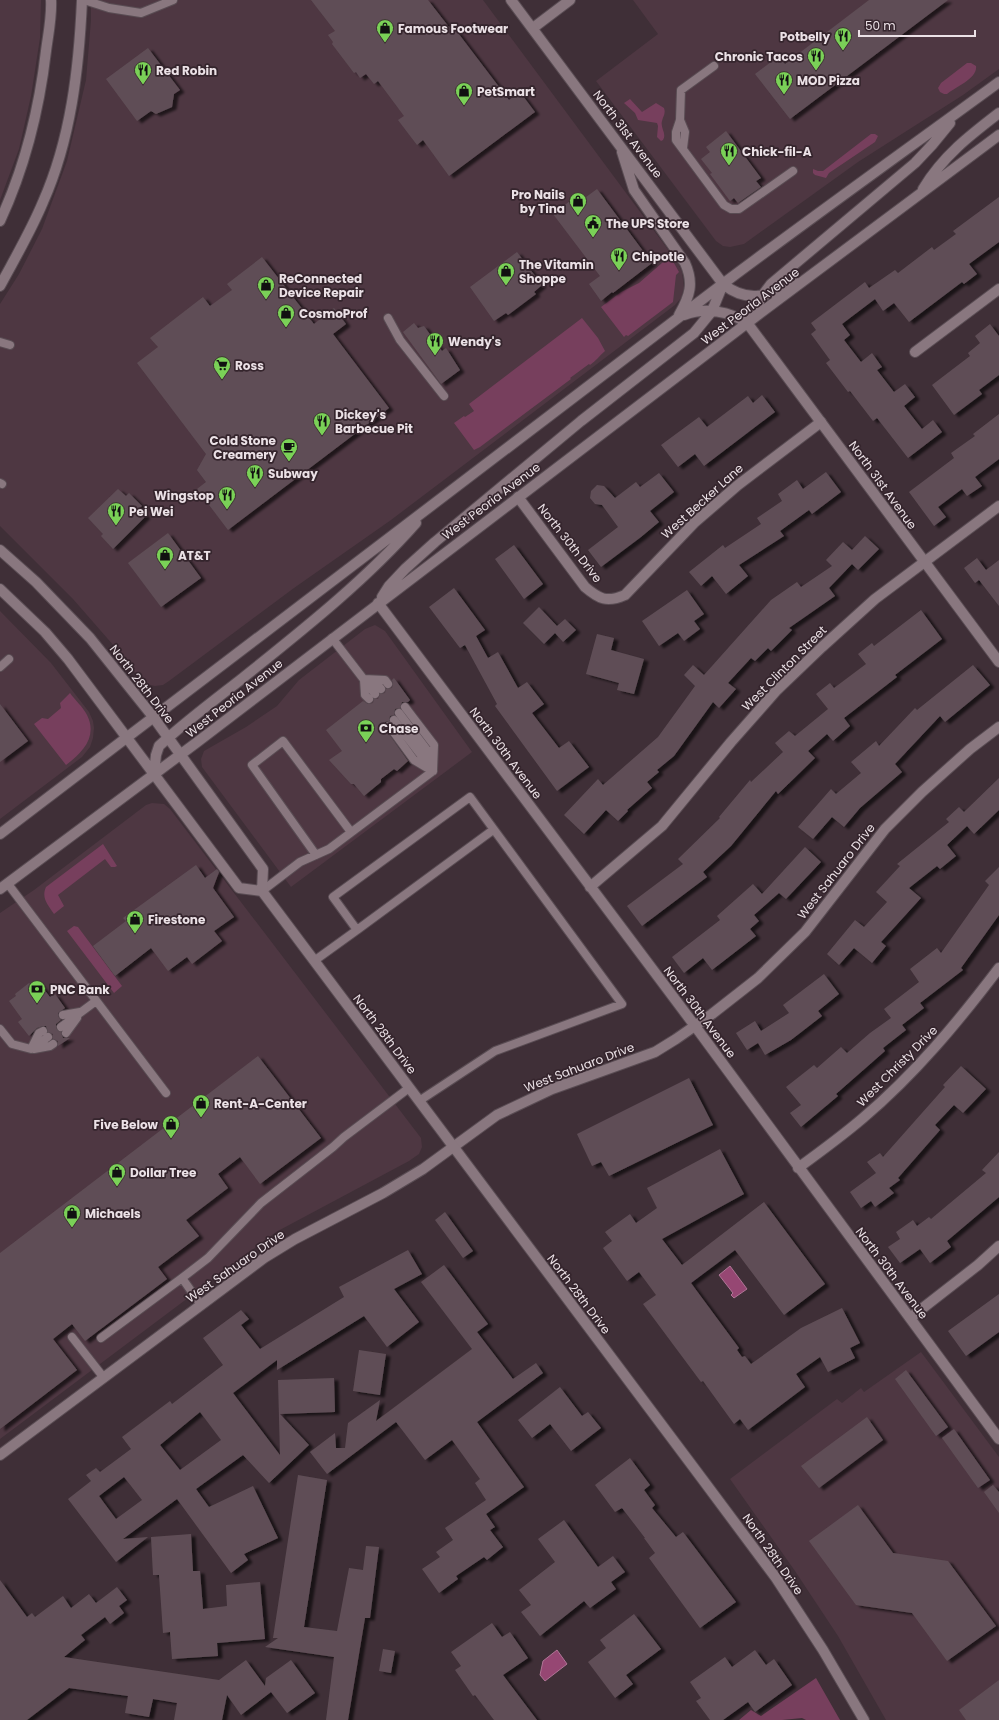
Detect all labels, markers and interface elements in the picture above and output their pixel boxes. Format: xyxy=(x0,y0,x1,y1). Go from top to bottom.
scale bar xyxy=(859,12,975,38)
text: 50 m xyxy=(865,17,896,34)
shop icon: Famous Footwear xyxy=(375,18,395,43)
place label: Famous Footwear xyxy=(398,20,508,37)
restaurant icon: Potbelly xyxy=(833,26,853,51)
place label: Potbelly xyxy=(780,28,830,45)
restaurant icon: Chronic Tacos xyxy=(806,46,826,71)
place label: Chronic Tacos xyxy=(715,48,803,65)
restaurant icon: Red Robin xyxy=(133,60,153,85)
place label: Red Robin xyxy=(156,62,217,79)
restaurant icon: MOD Pizza xyxy=(774,70,794,95)
place label: MOD Pizza xyxy=(797,72,860,89)
shop icon: PetSmart xyxy=(454,81,474,106)
place label: PetSmart xyxy=(477,83,535,100)
street label: North 31st Avenue xyxy=(589,87,667,181)
restaurant icon: Chick-fil-A xyxy=(719,141,739,166)
place label: Chick-fil-A xyxy=(742,143,812,160)
place label: Pro Nails by Tina xyxy=(511,186,565,217)
shop icon: Pro Nails by Tina xyxy=(568,191,588,216)
public building icon: The UPS Store xyxy=(583,213,603,238)
place label: The UPS Store xyxy=(606,215,690,232)
restaurant icon: Chipotle xyxy=(609,246,629,271)
place label: Chipotle xyxy=(632,248,685,265)
place label: The Vitamin Shoppe xyxy=(519,256,594,287)
shop icon: The Vitamin Shoppe xyxy=(496,261,516,286)
street label: West Peoria Avenue xyxy=(697,263,803,349)
place label: ReConnected Device Repair xyxy=(279,270,364,301)
shop icon: ReConnected Device Repair xyxy=(256,275,276,300)
shop icon: CosmoProf xyxy=(276,303,296,328)
place label: CosmoProf xyxy=(299,305,368,322)
restaurant icon: Wendy's xyxy=(425,331,445,356)
place label: Wendy's xyxy=(448,333,501,350)
supermarket icon: Ross xyxy=(212,355,232,380)
place label: Ross xyxy=(235,357,264,374)
place label: Dickey's Barbecue Pit xyxy=(335,406,413,437)
restaurant icon: Dickey's Barbecue Pit xyxy=(312,411,332,436)
place label: Cold Stone Creamery xyxy=(210,432,277,463)
cafe icon: Cold Stone Creamery xyxy=(279,437,299,462)
street label: North 31st Avenue xyxy=(845,437,921,533)
street label: West Peoria Avenue xyxy=(438,458,544,544)
street label: West Becker Lane xyxy=(657,460,747,542)
restaurant icon: Subway xyxy=(245,463,265,488)
place label: Subway xyxy=(268,465,318,482)
restaurant icon: Wingstop xyxy=(217,485,237,510)
place label: Wingstop xyxy=(154,487,214,504)
street label: North 30th Drive xyxy=(534,500,606,586)
restaurant icon: Pei Wei xyxy=(106,501,126,526)
place label: Pei Wei xyxy=(129,503,174,520)
shop icon: AT&T xyxy=(155,545,175,570)
place label: AT&T xyxy=(178,547,211,564)
street label: West Clinton Street xyxy=(738,622,830,714)
street label: North 28th Drive xyxy=(106,641,178,727)
street label: West Peoria Avenue xyxy=(182,655,286,741)
street label: North 30th Avenue xyxy=(466,704,546,802)
bank icon: Chase xyxy=(356,718,376,743)
place label: Chase xyxy=(379,720,419,737)
street label: West Sahuaro Drive xyxy=(793,820,879,922)
shop icon: Firestone xyxy=(125,909,145,934)
place label: Firestone xyxy=(148,911,206,928)
street label: North 30th Avenue xyxy=(660,963,740,1061)
bank icon: PNC Bank xyxy=(27,979,47,1004)
place label: PNC Bank xyxy=(50,981,110,998)
street label: North 28th Drive xyxy=(349,991,421,1077)
street label: West Christy Drive xyxy=(853,1022,941,1110)
street label: West Sahuaro Drive xyxy=(521,1038,637,1096)
shop icon: Rent-A-Center xyxy=(191,1093,211,1118)
place label: Rent-A-Center xyxy=(214,1095,307,1112)
shop icon: Five Below xyxy=(161,1114,181,1139)
place label: Five Below xyxy=(94,1116,159,1133)
shop icon: Dollar Tree xyxy=(107,1162,127,1187)
place label: Dollar Tree xyxy=(130,1164,197,1181)
shop icon: Michaels xyxy=(62,1203,82,1228)
place label: Michaels xyxy=(85,1205,141,1222)
street label: North 30th Avenue xyxy=(852,1224,932,1322)
street label: West Sahuaro Drive xyxy=(182,1225,288,1307)
street label: North 28th Drive xyxy=(543,1251,615,1337)
street label: North 28th Drive xyxy=(739,1510,807,1598)

